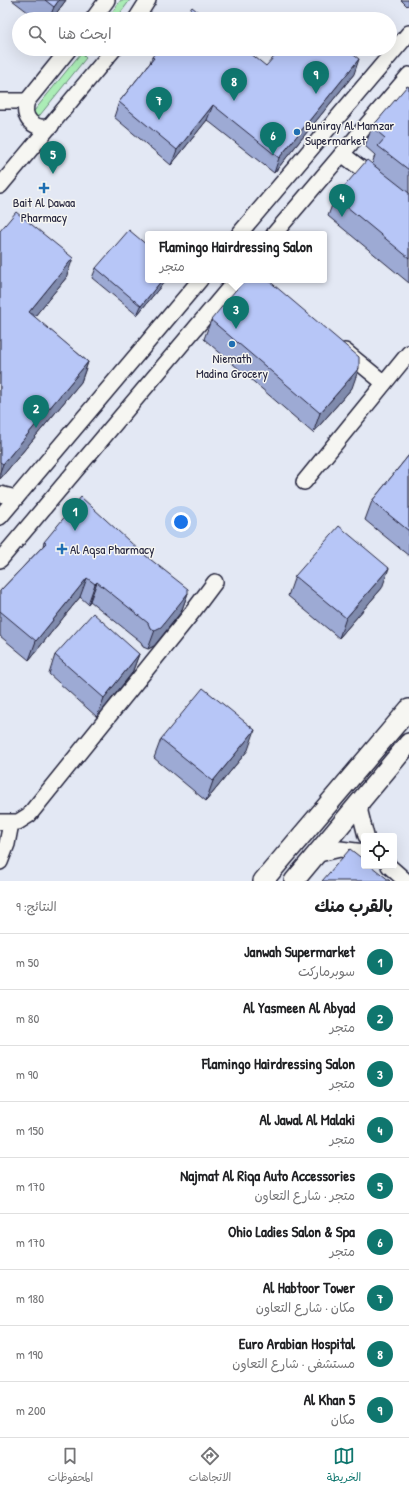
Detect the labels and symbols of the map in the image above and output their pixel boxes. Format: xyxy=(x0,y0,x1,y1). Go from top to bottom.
pin: 9 xyxy=(303,61,329,94)
pin: 8 xyxy=(221,68,247,101)
pin: 7 xyxy=(146,87,172,120)
place label: Buniray Al Mamzar Supermarket xyxy=(305,116,394,149)
pin: 6 xyxy=(260,122,286,155)
marker: Buniray Al Mamzar Supermarket xyxy=(292,127,302,137)
pin: 5 xyxy=(40,141,66,174)
marker: Bait Al Dawaa Pharmacy xyxy=(39,183,49,193)
pin: 4 xyxy=(329,184,355,217)
place label: Bait Al Dawaa Pharmacy xyxy=(13,193,75,226)
pin: 3 xyxy=(223,296,249,329)
marker: Niemath Madina Grocery xyxy=(227,339,237,349)
place label: Niemath Madina Grocery xyxy=(196,349,268,382)
pin: 2 xyxy=(23,395,49,428)
pin: 1 xyxy=(62,498,88,531)
your location xyxy=(171,512,191,532)
place label: Al Aqsa Pharmacy xyxy=(70,540,155,558)
marker: Al Aqsa Pharmacy xyxy=(57,544,67,554)

